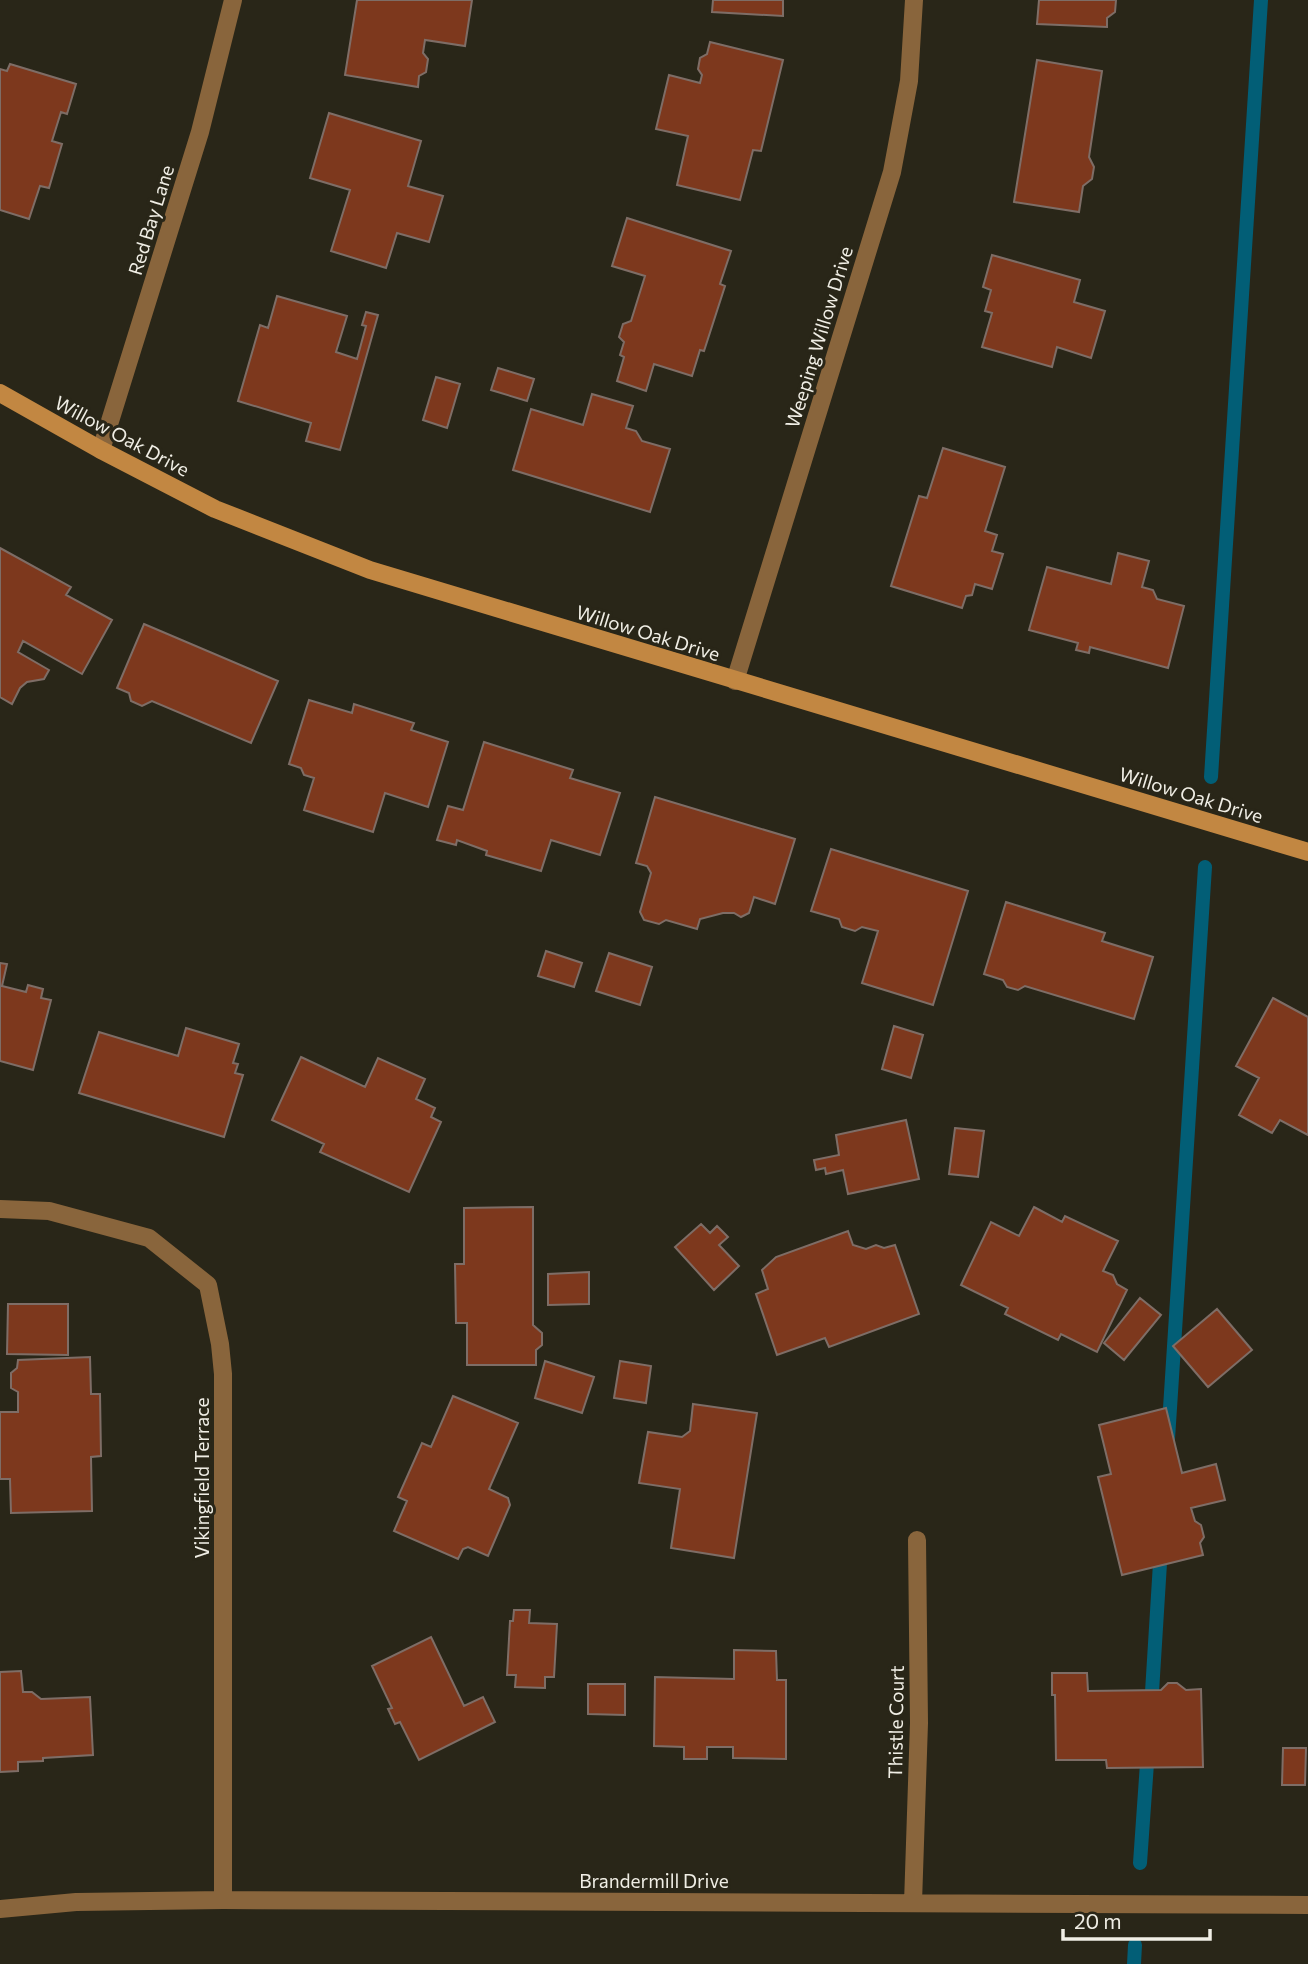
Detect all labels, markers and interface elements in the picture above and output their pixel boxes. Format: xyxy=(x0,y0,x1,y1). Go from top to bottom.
street label: Red Bay Lane xyxy=(123,162,178,278)
street label: Weeping Willow Drive xyxy=(780,243,857,430)
street label: Willow Oak Drive xyxy=(51,390,193,481)
street label: Willow Oak Drive xyxy=(574,600,723,665)
street label: Willow Oak Drive xyxy=(1117,762,1266,827)
street label: Vikingfield Terrace xyxy=(190,1397,213,1559)
street label: Thistle Court xyxy=(883,1665,908,1779)
street label: Brandermill Drive xyxy=(579,1869,729,1892)
scale bar xyxy=(1063,1898,1210,1942)
text: 20 m xyxy=(1074,1908,1122,1933)

